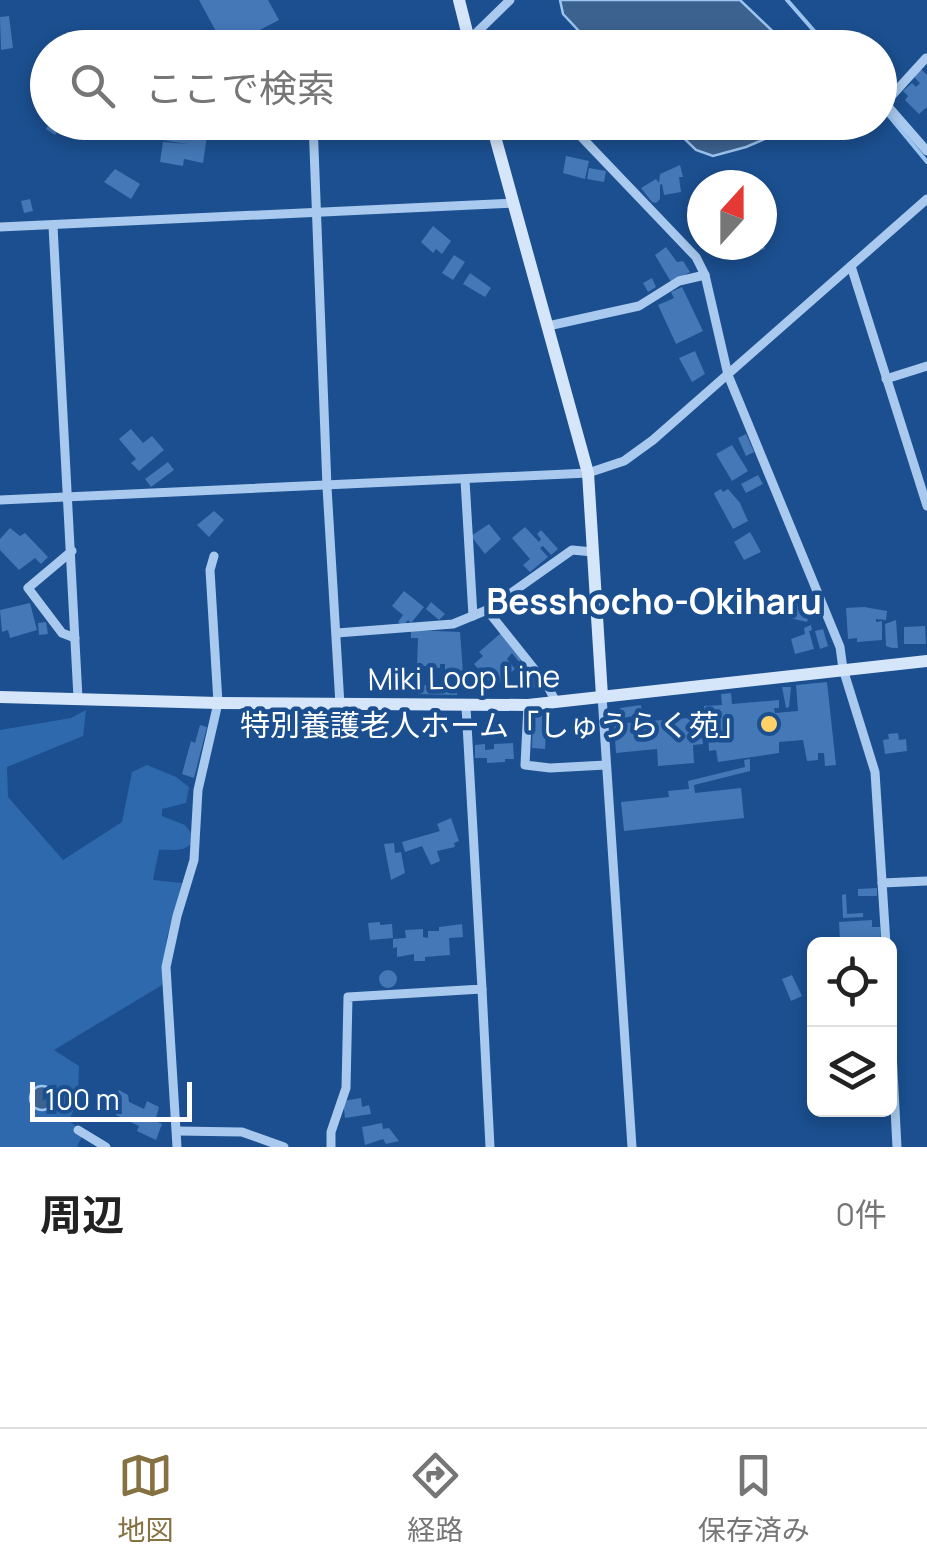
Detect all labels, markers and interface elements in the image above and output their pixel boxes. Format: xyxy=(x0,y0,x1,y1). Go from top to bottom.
search box xyxy=(30,30,897,140)
icon: search xyxy=(65,58,120,113)
text: ここで検索 xyxy=(145,61,335,113)
north arrow xyxy=(687,170,777,260)
district label: Besshocho-Okiharu xyxy=(486,577,822,625)
street label: Miki Loop Line xyxy=(368,655,560,699)
place label: 特別養護老人ホーム「しゅうらく苑」 xyxy=(240,704,749,745)
marker: 特別養護老人ホーム「しゅうらく苑」 xyxy=(758,713,780,735)
map controls xyxy=(807,937,897,1117)
button: locate xyxy=(807,937,897,1027)
button: layers xyxy=(807,1027,897,1117)
scale bar xyxy=(30,1077,192,1122)
text: 100 m xyxy=(45,1080,119,1118)
text: 周辺 xyxy=(40,1185,124,1243)
text: 0件 xyxy=(835,1192,887,1236)
tab: 地図 xyxy=(117,1448,173,1548)
tab: 経路 xyxy=(407,1448,464,1548)
tab: 保存済み xyxy=(698,1448,810,1548)

